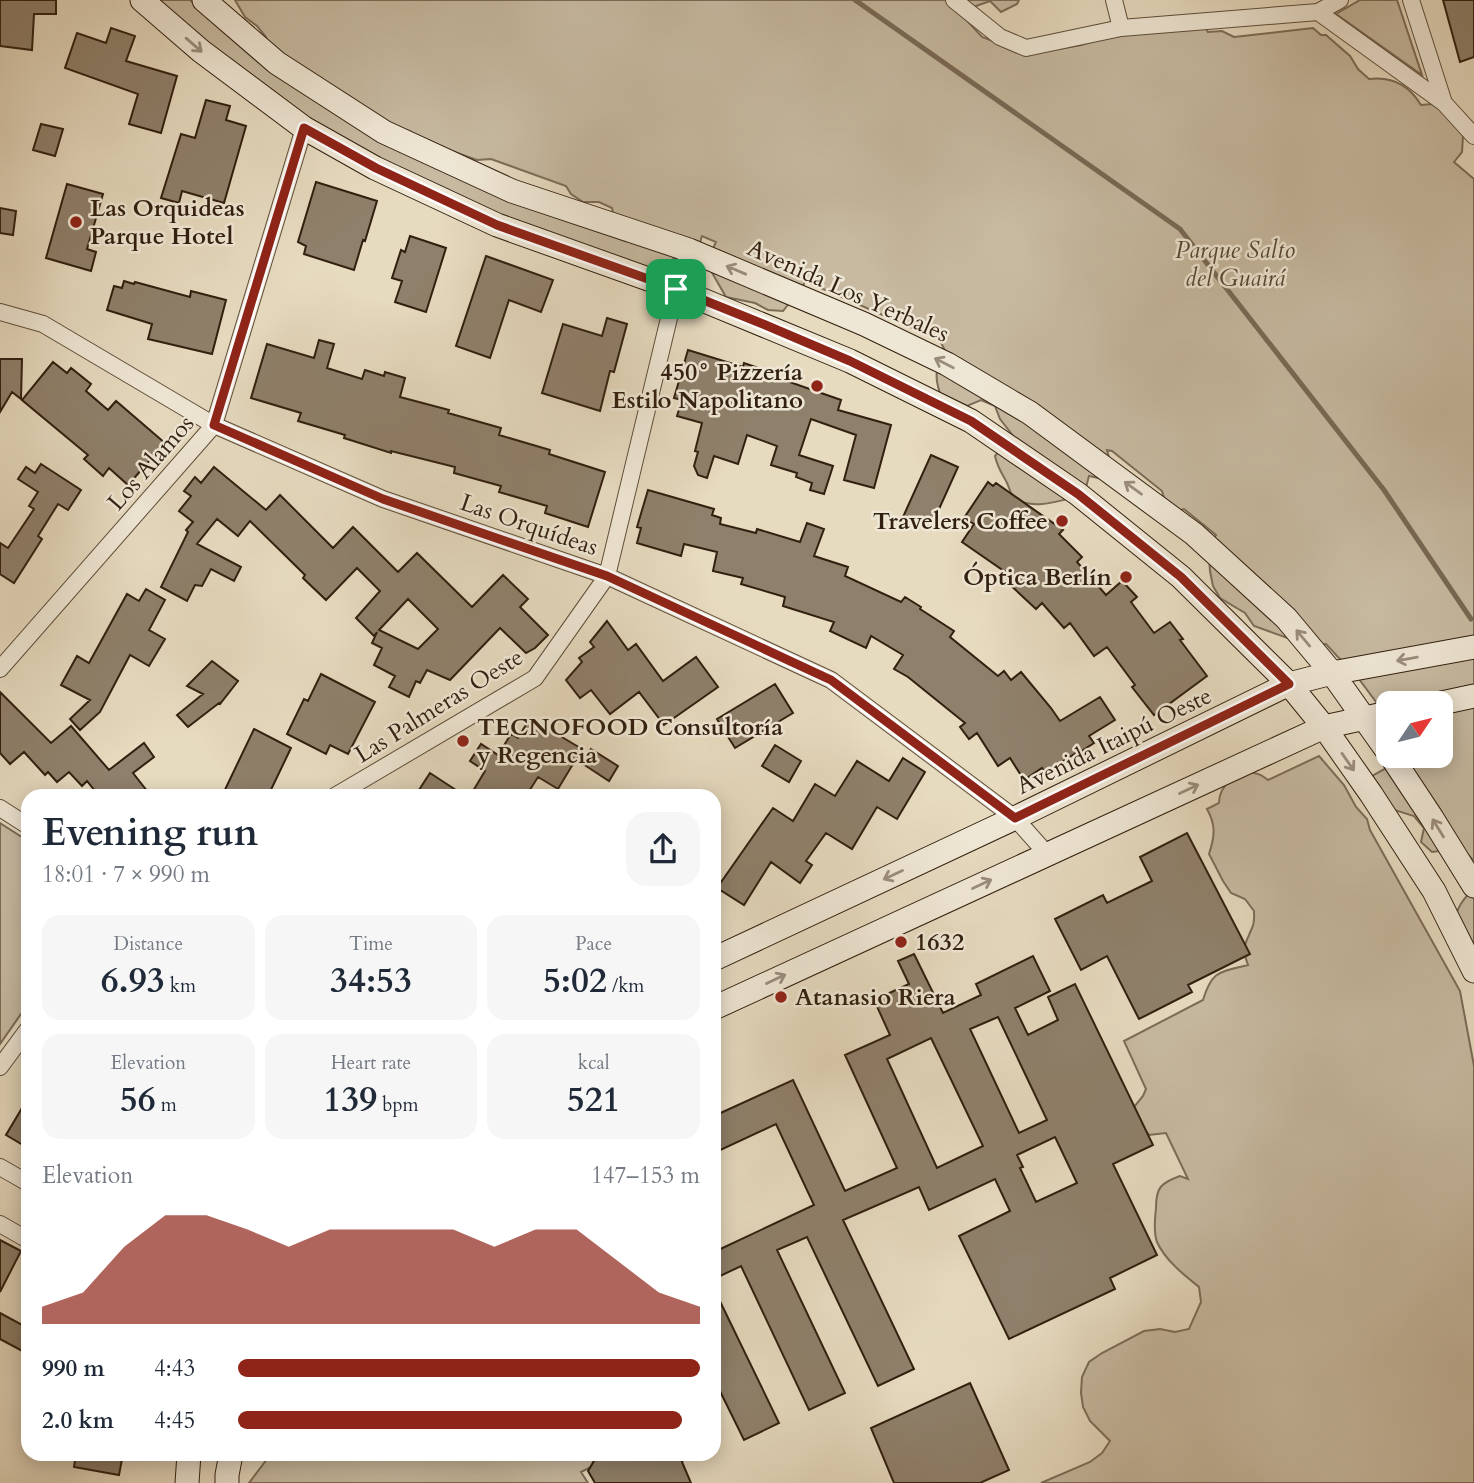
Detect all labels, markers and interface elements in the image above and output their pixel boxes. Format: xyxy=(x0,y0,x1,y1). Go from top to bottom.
one-way arrow xyxy=(184,37,202,53)
place label: Las Orquideas Parque Hotel xyxy=(90,192,245,253)
marker: Las Orquideas Parque Hotel xyxy=(68,214,84,230)
street label: Avenida Los Yerbales xyxy=(742,232,954,350)
park label: Parque Salto del Guairá xyxy=(1175,234,1295,295)
pin xyxy=(646,259,706,319)
one-way arrow xyxy=(725,263,747,276)
icon: arrive xyxy=(657,270,695,308)
one-way arrow xyxy=(934,355,954,369)
place label: 450° Pizzería Estilo Napolitano xyxy=(611,356,803,417)
marker: 450° Pizzería Estilo Napolitano xyxy=(809,378,825,394)
street label: Los Alamos xyxy=(100,408,202,518)
one-way arrow xyxy=(1124,481,1143,496)
street label: Las Orquídeas xyxy=(456,486,602,564)
place label: Travelers Coffee xyxy=(873,505,1048,538)
marker: Travelers Coffee xyxy=(1054,513,1070,529)
place label: Óptica Berlín xyxy=(963,561,1113,594)
marker: Óptica Berlín xyxy=(1118,569,1134,585)
one-way arrow xyxy=(1295,629,1311,647)
street label: Las Palmeras Oeste xyxy=(348,641,530,771)
one-way arrow xyxy=(1396,653,1419,666)
street label: Avenida Itaipú Oeste xyxy=(1011,679,1217,803)
north arrow xyxy=(1376,691,1452,768)
map controls xyxy=(1376,691,1453,768)
place label: TECNOFOOD Consultoría y Regencia xyxy=(476,711,783,772)
marker: TECNOFOOD Consultoría y Regencia xyxy=(455,733,471,749)
one-way arrow xyxy=(1341,752,1355,771)
one-way arrow xyxy=(1178,782,1199,795)
text: Evening run xyxy=(42,807,258,859)
button: share xyxy=(626,812,700,886)
one-way arrow xyxy=(1431,818,1445,838)
text: 18:01 · 7 × 990 m xyxy=(42,859,210,890)
one-way arrow xyxy=(883,869,904,882)
one-way arrow xyxy=(971,877,992,890)
place label: 1632 xyxy=(915,926,964,959)
text: Distance xyxy=(114,931,183,957)
text: Time xyxy=(349,931,393,957)
text: Pace xyxy=(575,931,612,957)
marker: 1632 xyxy=(893,934,909,950)
text: 6.93 xyxy=(101,957,165,1005)
text: 34:53 xyxy=(330,957,412,1005)
text: 5:02 xyxy=(543,957,607,1005)
one-way arrow xyxy=(765,972,786,985)
text: km xyxy=(165,973,196,999)
text: /km xyxy=(607,973,644,999)
place label: Atanasio Riera xyxy=(795,981,956,1014)
marker: Atanasio Riera xyxy=(773,989,789,1005)
text: Elevation xyxy=(111,1050,186,1076)
text: Heart rate xyxy=(331,1050,411,1076)
text: kcal xyxy=(578,1050,610,1076)
text: 56 xyxy=(120,1076,156,1124)
text: 139 xyxy=(323,1076,377,1124)
text: 521 xyxy=(567,1076,621,1124)
text: m xyxy=(156,1092,177,1118)
text: bpm xyxy=(377,1092,419,1118)
text: Elevation xyxy=(42,1160,133,1191)
text: 147–153 m xyxy=(591,1160,700,1191)
text: 990 m xyxy=(42,1353,105,1384)
text: 4:43 xyxy=(154,1353,195,1384)
text: 2.0 km xyxy=(42,1405,114,1436)
text: 4:45 xyxy=(154,1405,195,1436)

